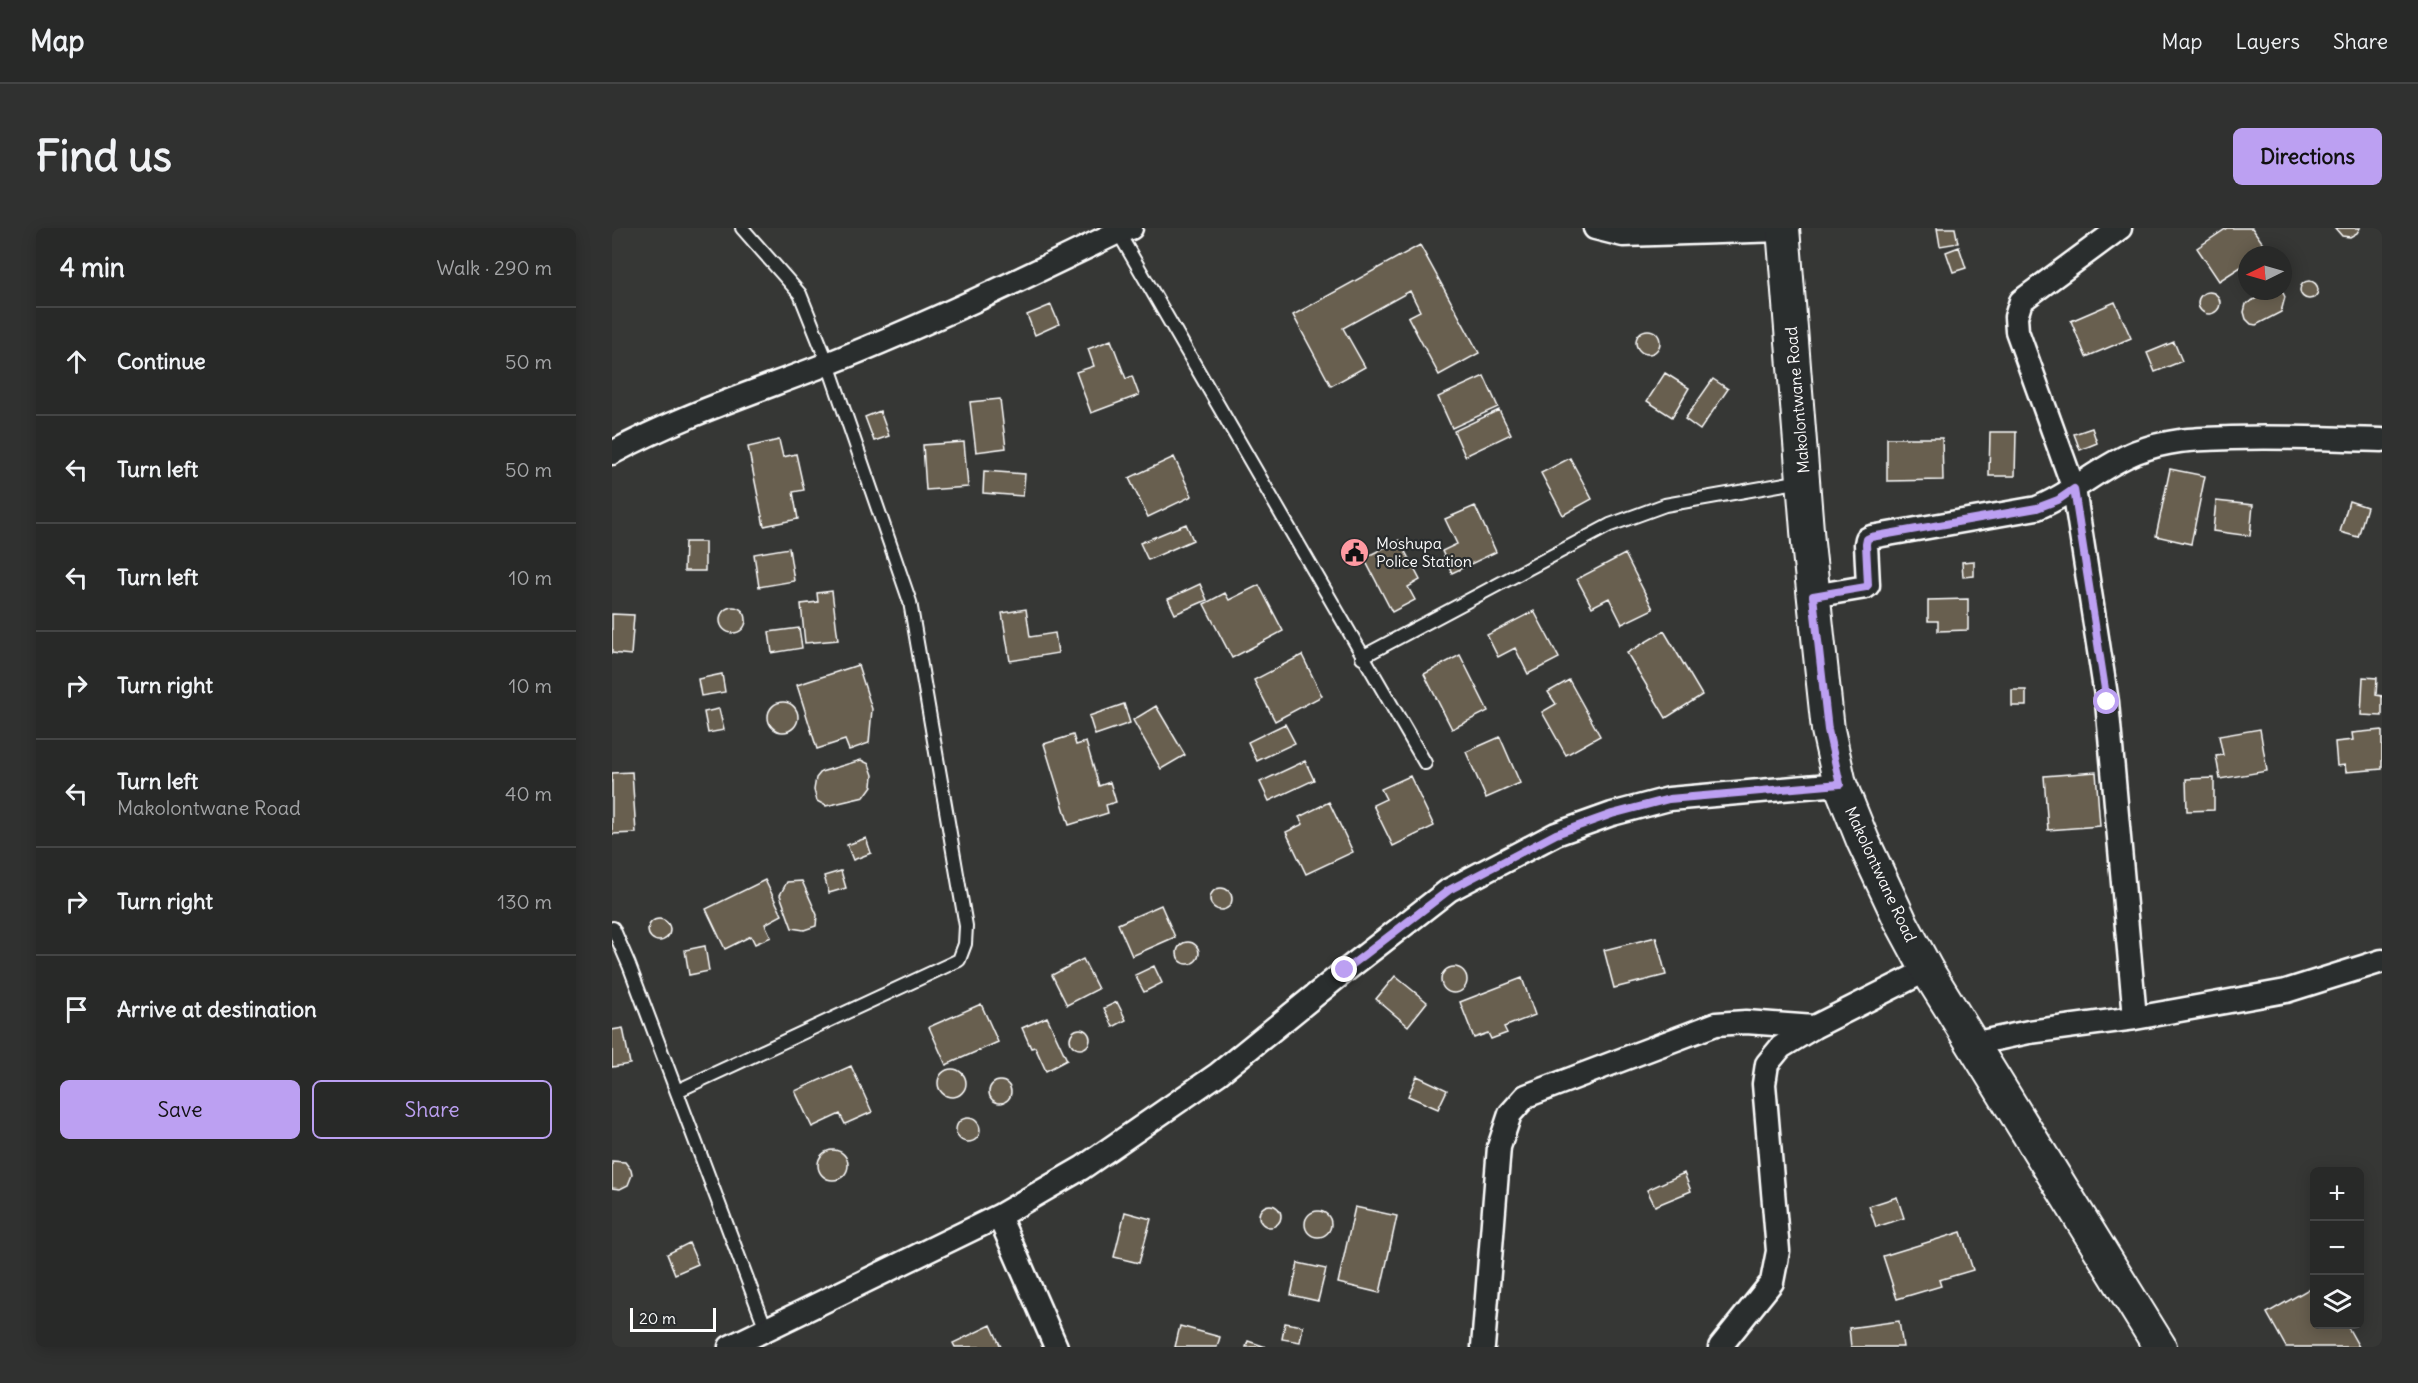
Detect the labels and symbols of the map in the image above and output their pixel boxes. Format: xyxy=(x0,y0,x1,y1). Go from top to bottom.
north arrow xyxy=(2238,246,2292,300)
street label: Makolontwane Road xyxy=(1781,326,1813,474)
place label: Moshupa Police Station xyxy=(1376,533,1472,571)
public building icon: Moshupa Police Station xyxy=(1339,536,1371,568)
route start xyxy=(2093,688,2119,714)
street label: Makolontwane Road xyxy=(1841,803,1921,945)
route end xyxy=(1331,956,1357,982)
scale bar xyxy=(630,1305,716,1332)

